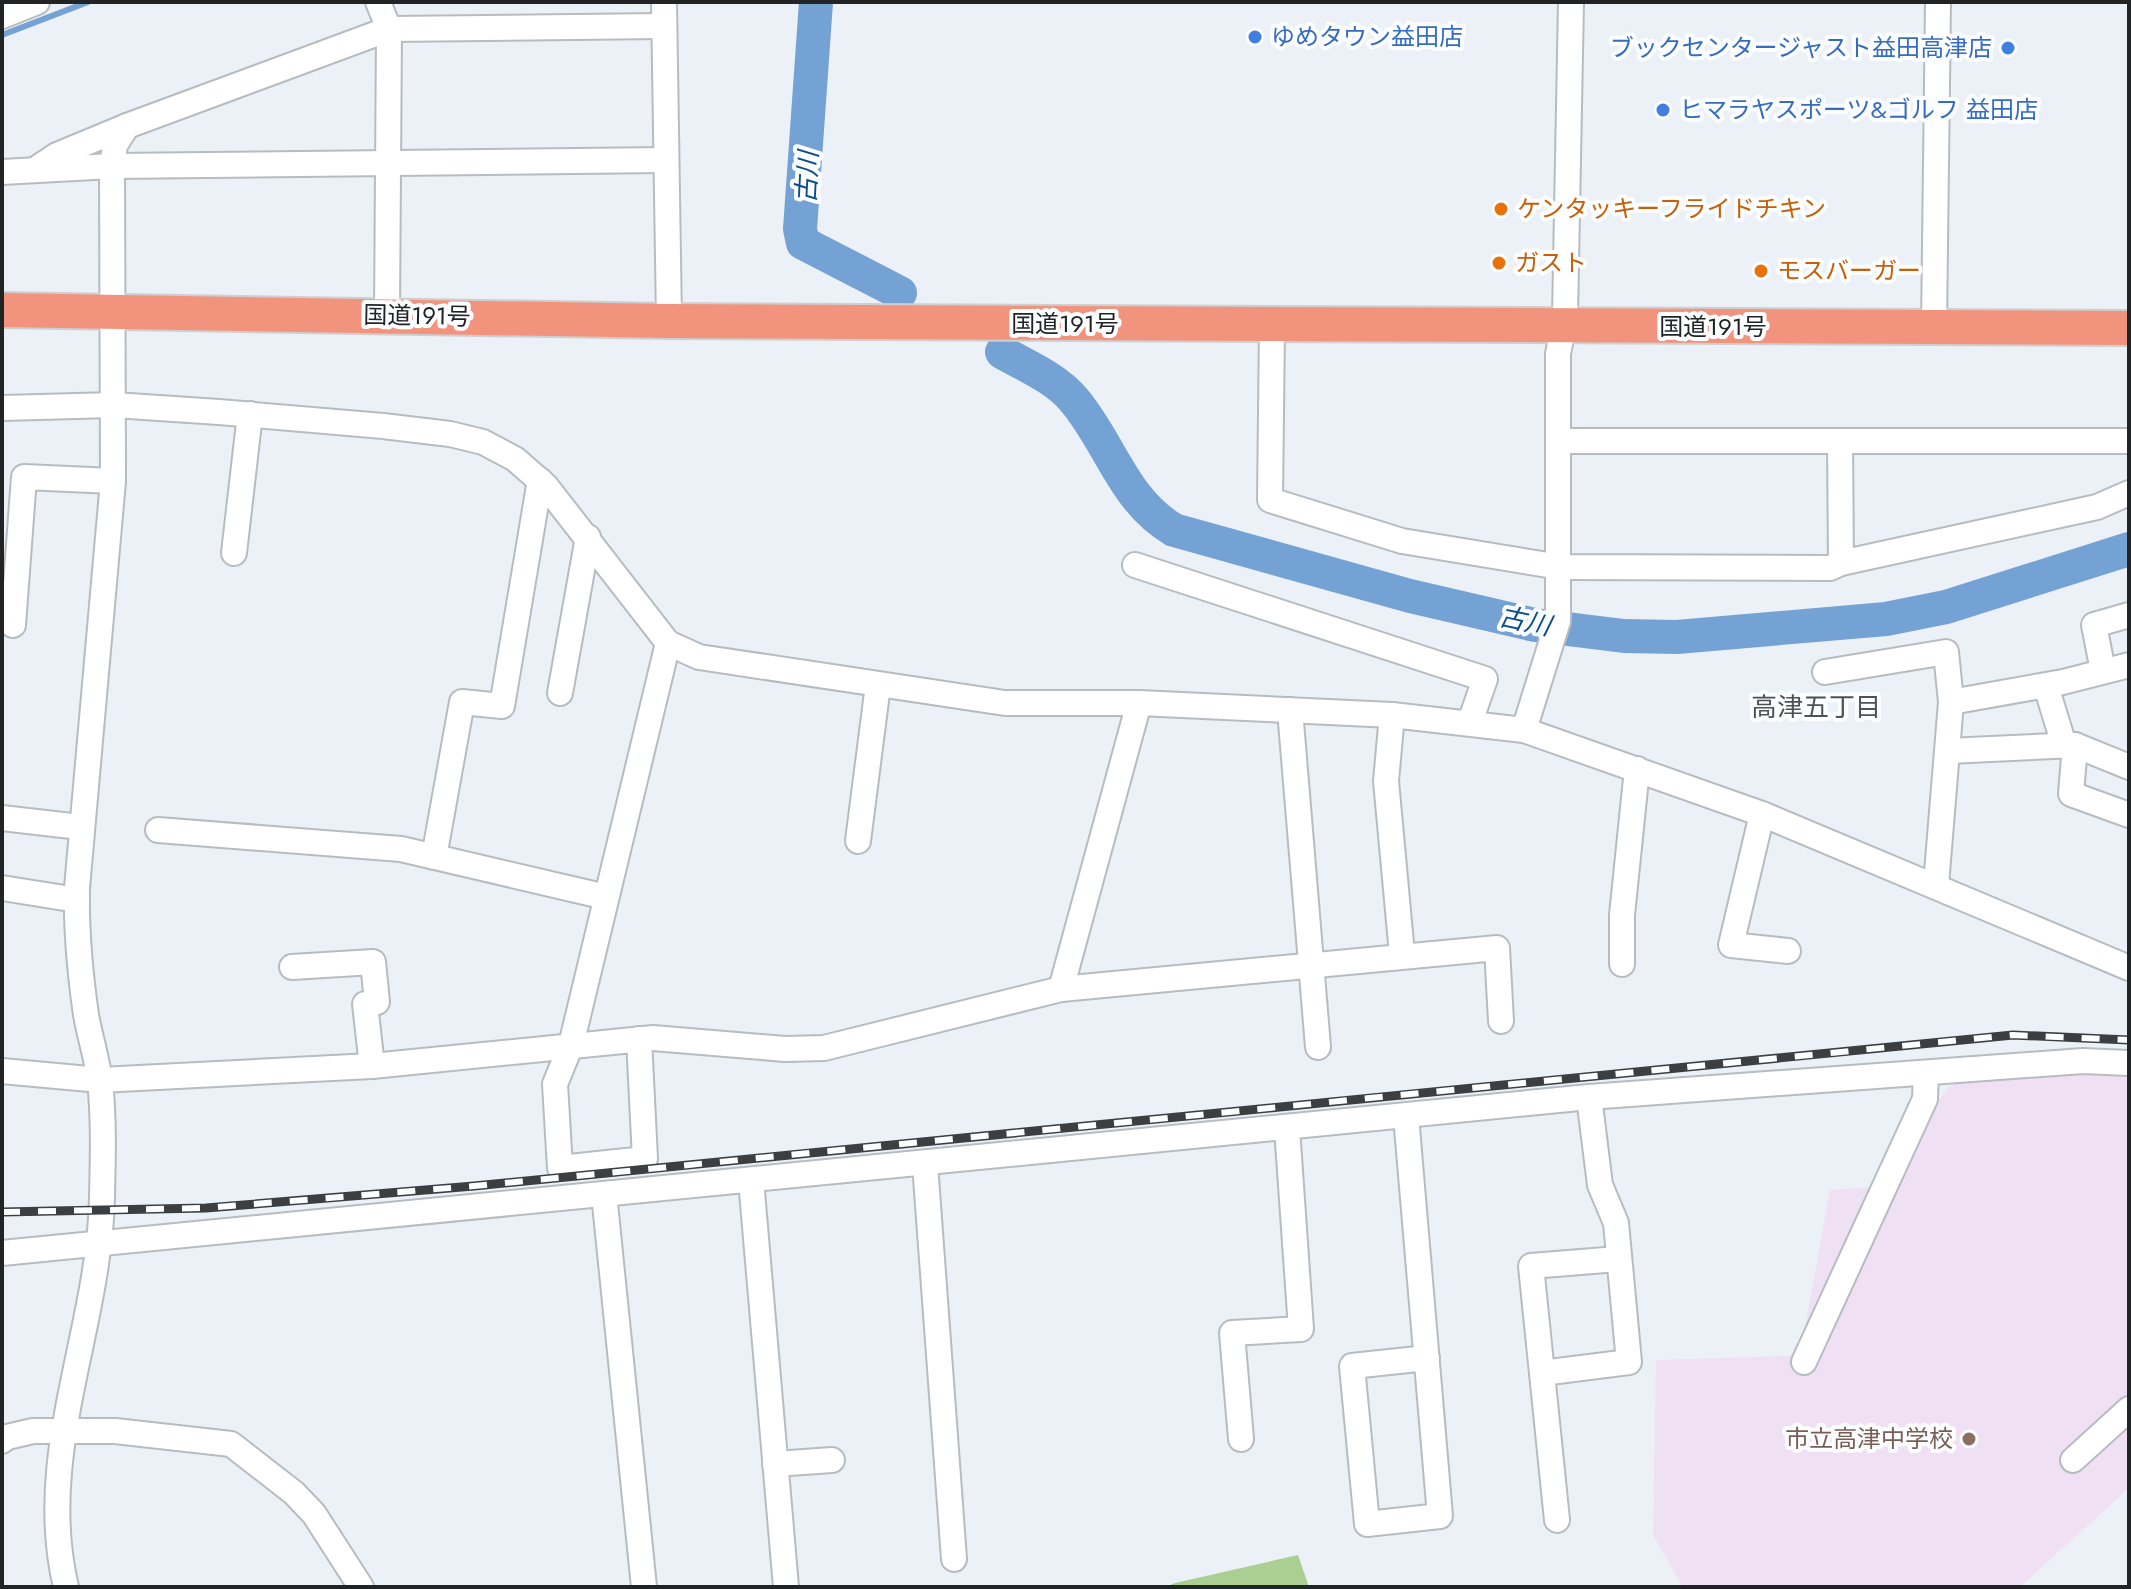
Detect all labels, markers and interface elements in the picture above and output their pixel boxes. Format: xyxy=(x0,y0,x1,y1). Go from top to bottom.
place label: ゆめタウン益田店 xyxy=(1271,19,1463,54)
marker: ゆめタウン益田店 xyxy=(1246,28,1264,46)
place label: ブックセンタージャスト益田高津店 xyxy=(1610,30,1992,65)
marker: ブックセンタージャスト益田高津店 xyxy=(1999,39,2017,57)
place label: ヒマラヤスポーツ&ゴルフ 益田店 xyxy=(1679,92,2038,127)
marker: ヒマラヤスポーツ&ゴルフ 益田店 xyxy=(1654,101,1672,119)
water label: 古川 xyxy=(787,147,827,204)
place label: ケンタッキーフライドチキン xyxy=(1517,191,1826,226)
marker: ケンタッキーフライドチキン xyxy=(1492,200,1510,218)
place label: ガスト xyxy=(1515,245,1587,280)
place label: モスバーガー xyxy=(1777,253,1921,288)
marker: ガスト xyxy=(1490,254,1508,272)
marker: モスバーガー xyxy=(1752,262,1770,280)
street label: 国道191号 xyxy=(363,297,471,334)
street label: 国道191号 xyxy=(1011,306,1119,341)
street label: 国道191号 xyxy=(1659,309,1767,344)
water label: 古川 xyxy=(1496,597,1557,646)
district label: 高津五丁目 xyxy=(1751,688,1881,726)
place label: 市立高津中学校 xyxy=(1785,1421,1953,1456)
marker: 市立高津中学校 xyxy=(1960,1430,1978,1448)

